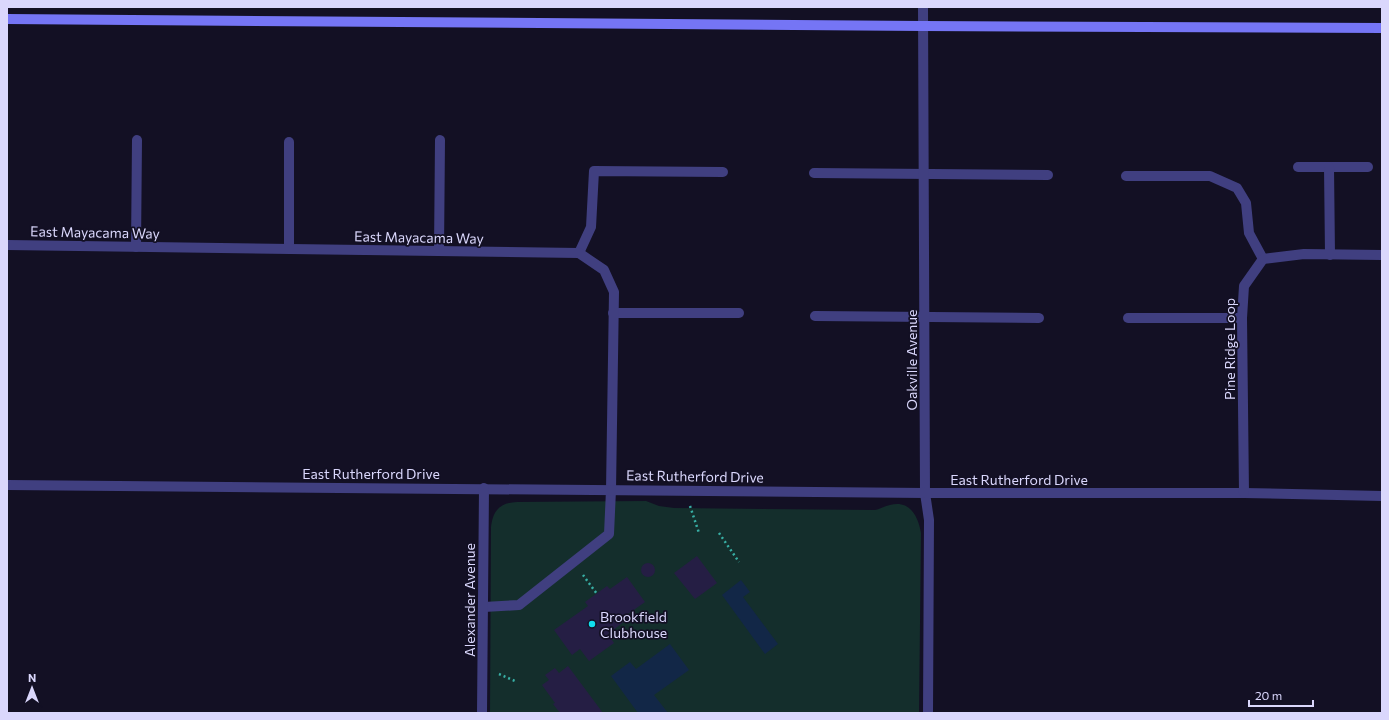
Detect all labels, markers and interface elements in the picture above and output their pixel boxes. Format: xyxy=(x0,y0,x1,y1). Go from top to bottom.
street label: East Mayacama Way xyxy=(30,222,160,242)
street label: East Mayacama Way xyxy=(354,227,484,247)
street label: Pine Ridge Loop xyxy=(1221,298,1238,400)
street label: Oakville Avenue xyxy=(903,310,920,410)
street label: East Rutherford Drive xyxy=(302,465,440,482)
street label: East Rutherford Drive xyxy=(626,466,764,486)
street label: East Rutherford Drive xyxy=(950,471,1088,488)
street label: Alexander Avenue xyxy=(461,543,478,657)
place label: Brookfield Clubhouse xyxy=(600,608,667,641)
marker: Brookfield Clubhouse xyxy=(587,619,597,629)
north arrow xyxy=(12,668,52,708)
text: N xyxy=(28,671,36,684)
scale bar xyxy=(1249,682,1313,708)
text: 20 m xyxy=(1255,688,1282,702)

